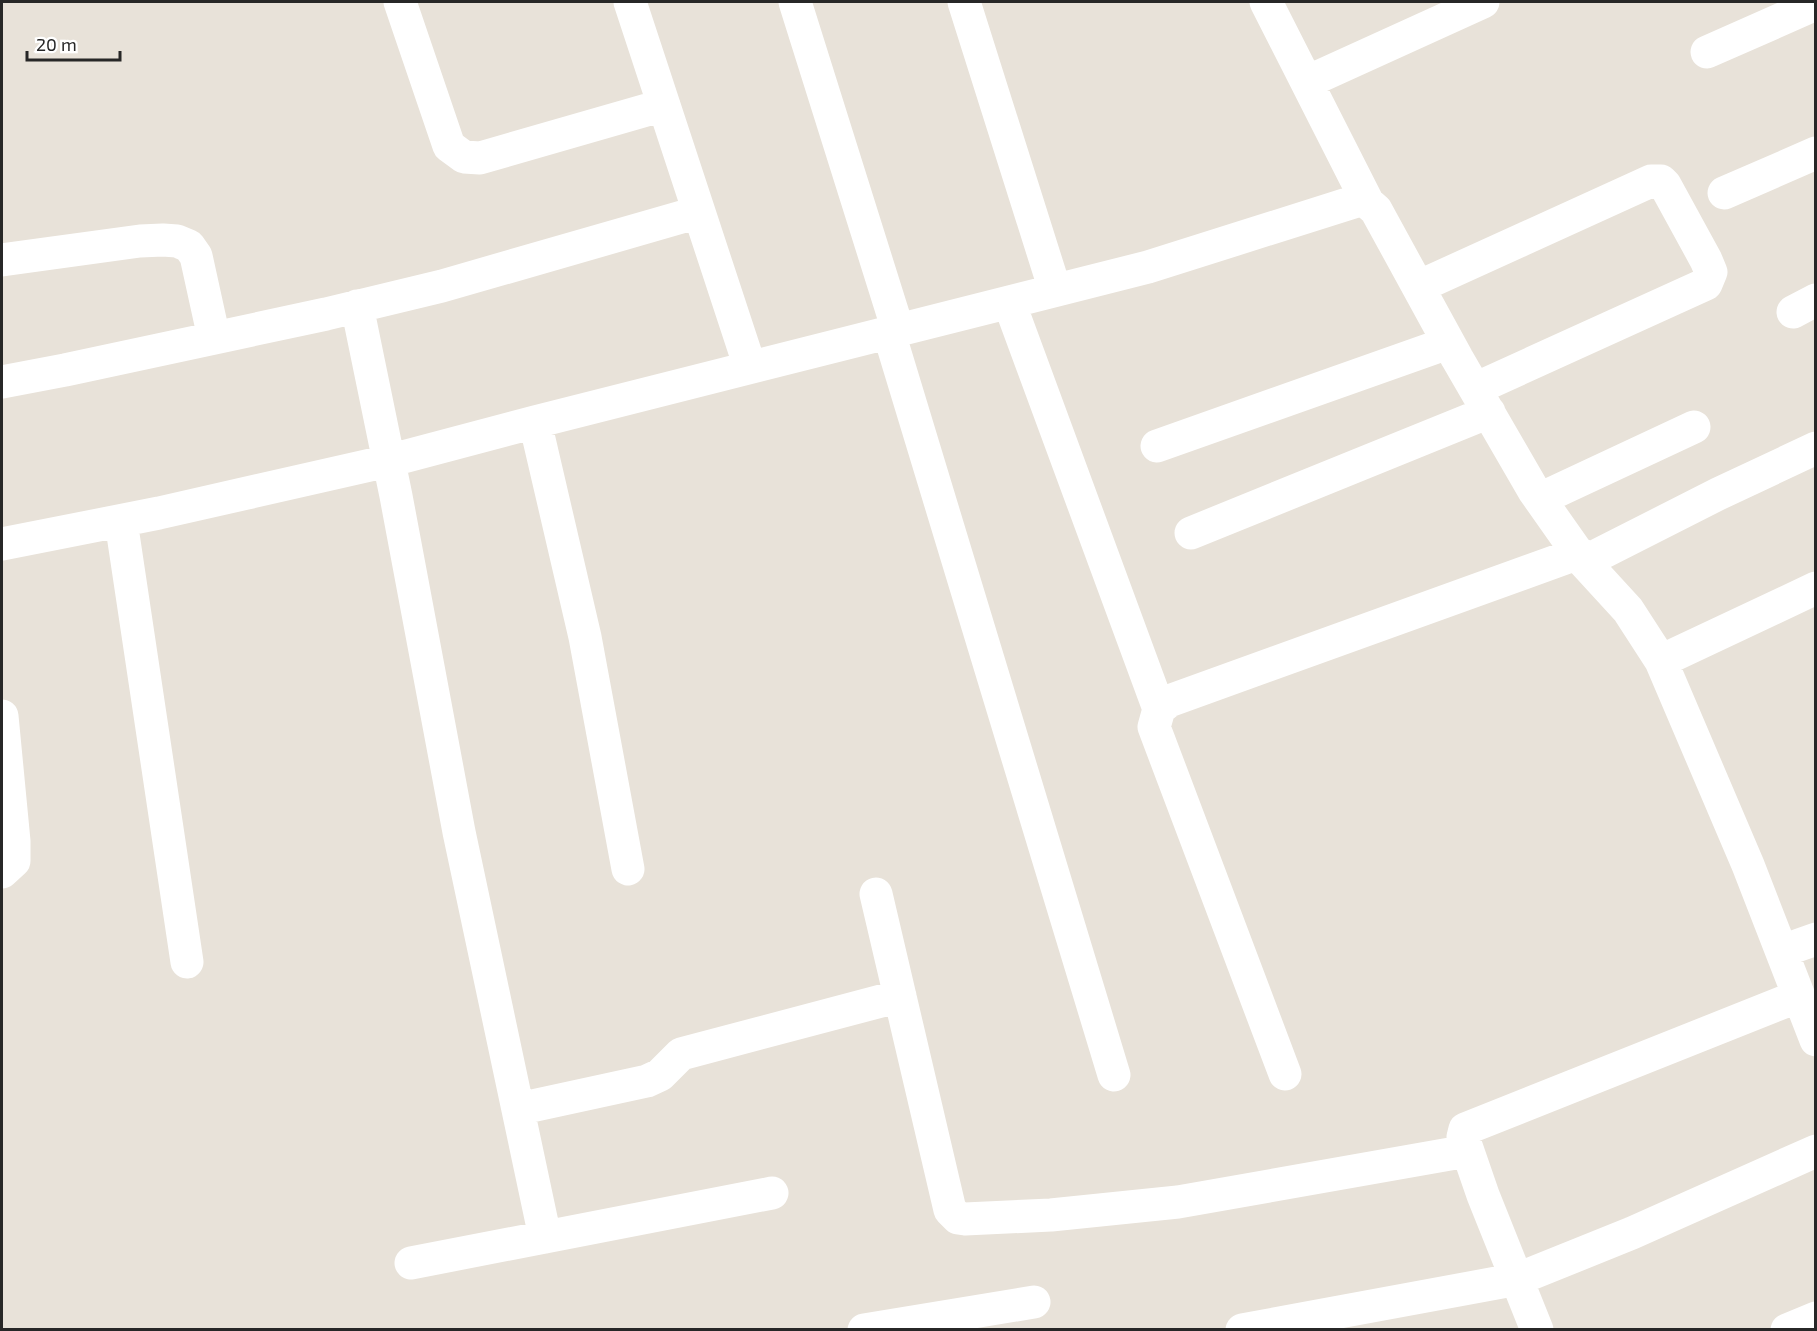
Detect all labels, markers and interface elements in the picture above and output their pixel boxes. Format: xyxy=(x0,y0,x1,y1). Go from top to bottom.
scale bar xyxy=(27,24,120,62)
text: 20 m xyxy=(36,33,77,55)

